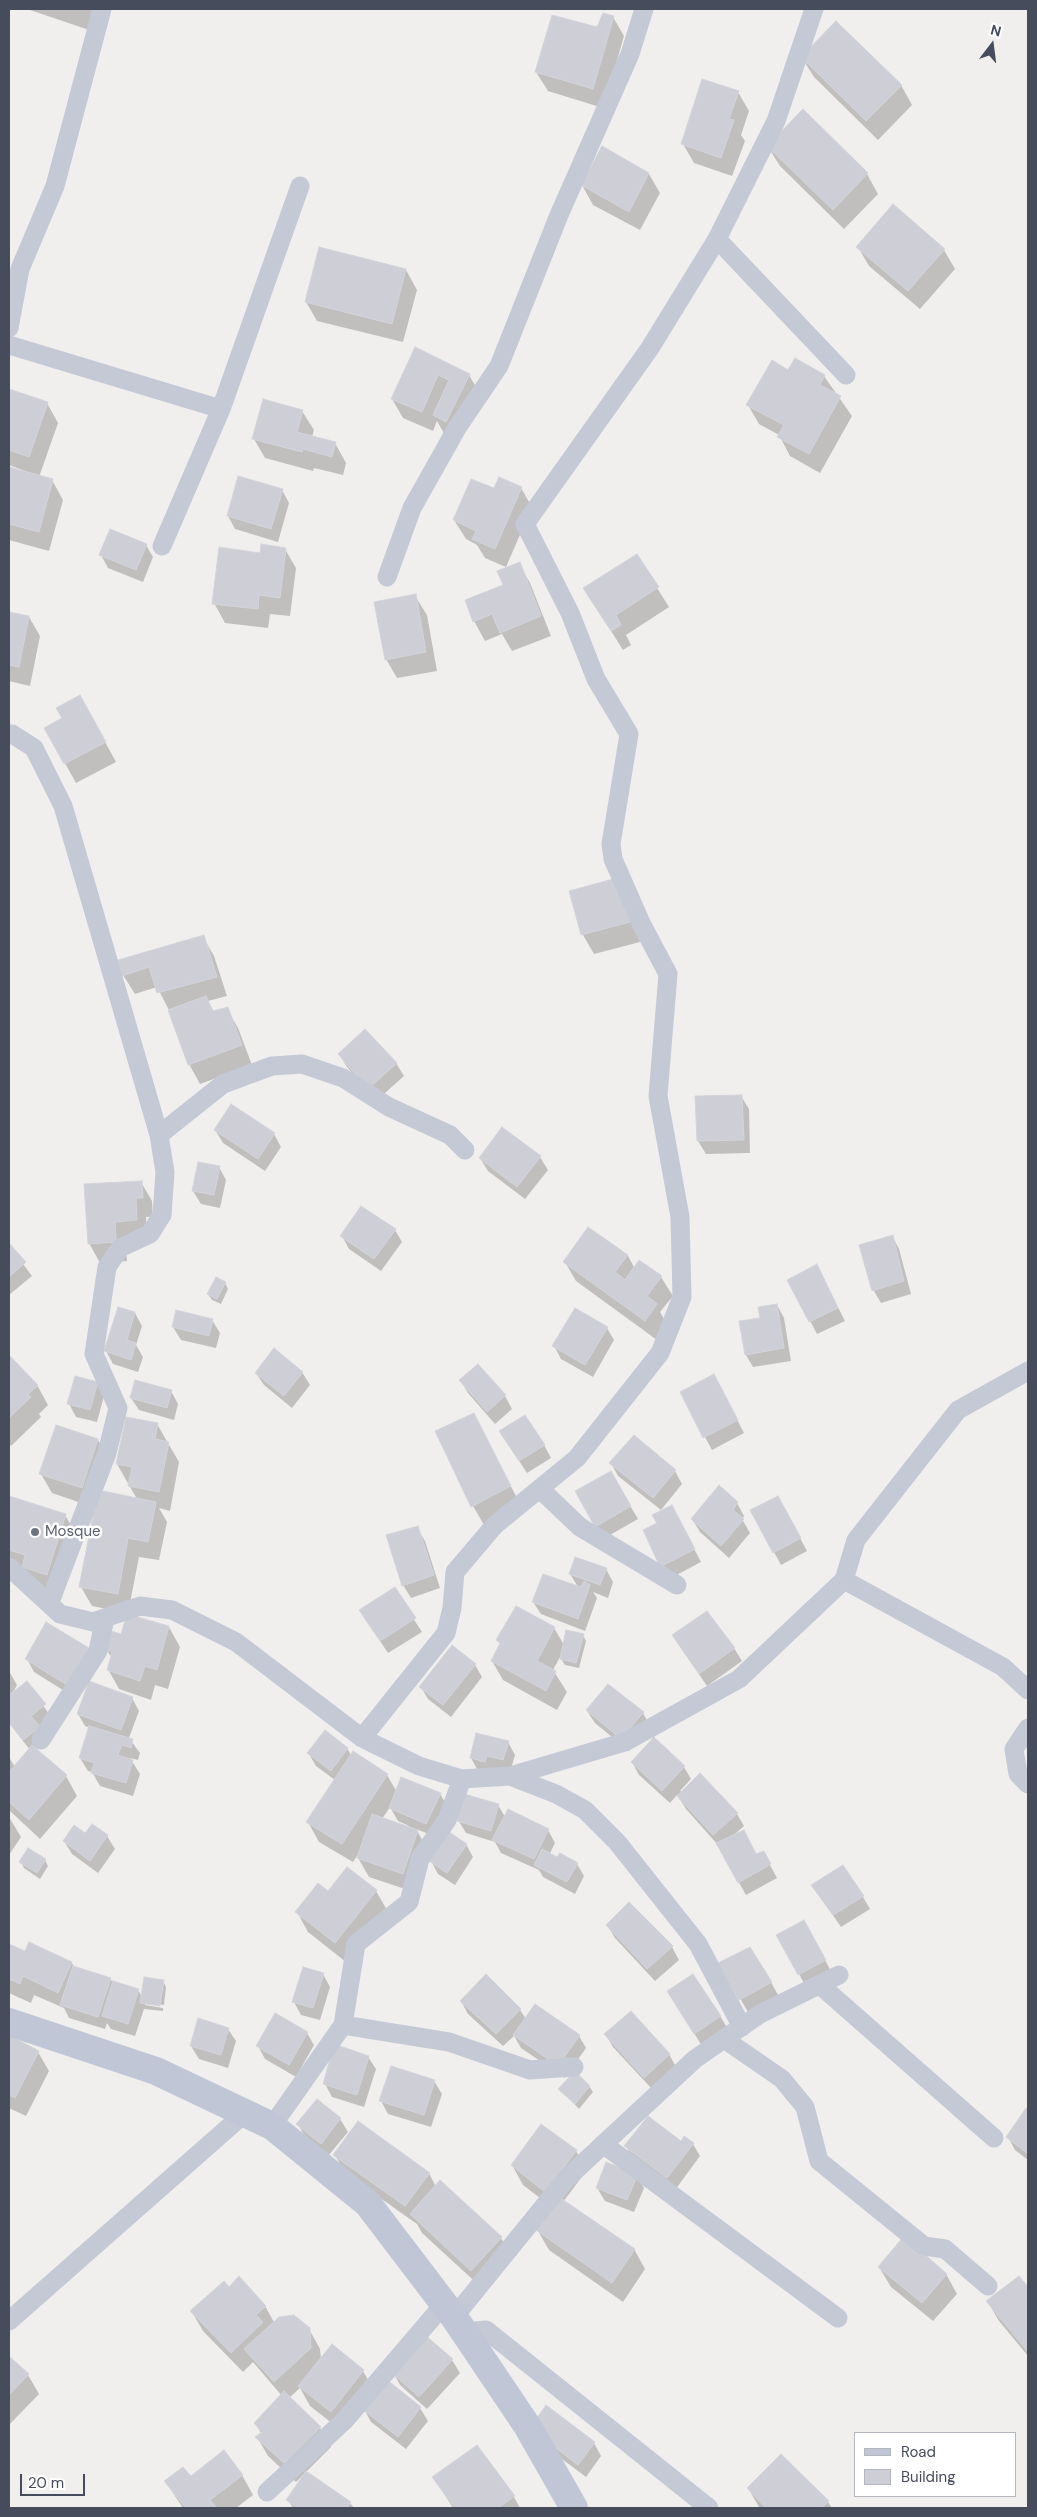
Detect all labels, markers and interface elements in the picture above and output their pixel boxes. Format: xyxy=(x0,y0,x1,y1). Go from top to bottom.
north arrow xyxy=(967,20,1017,70)
text: N xyxy=(989,20,1003,41)
place label: Mosque xyxy=(45,1523,101,1541)
marker: Mosque xyxy=(29,1526,41,1538)
legend xyxy=(854,2432,1017,2497)
text: Road xyxy=(901,2442,936,2462)
scale bar xyxy=(22,2464,88,2496)
text: Building xyxy=(901,2467,956,2487)
text: 20 m xyxy=(28,2473,64,2493)

